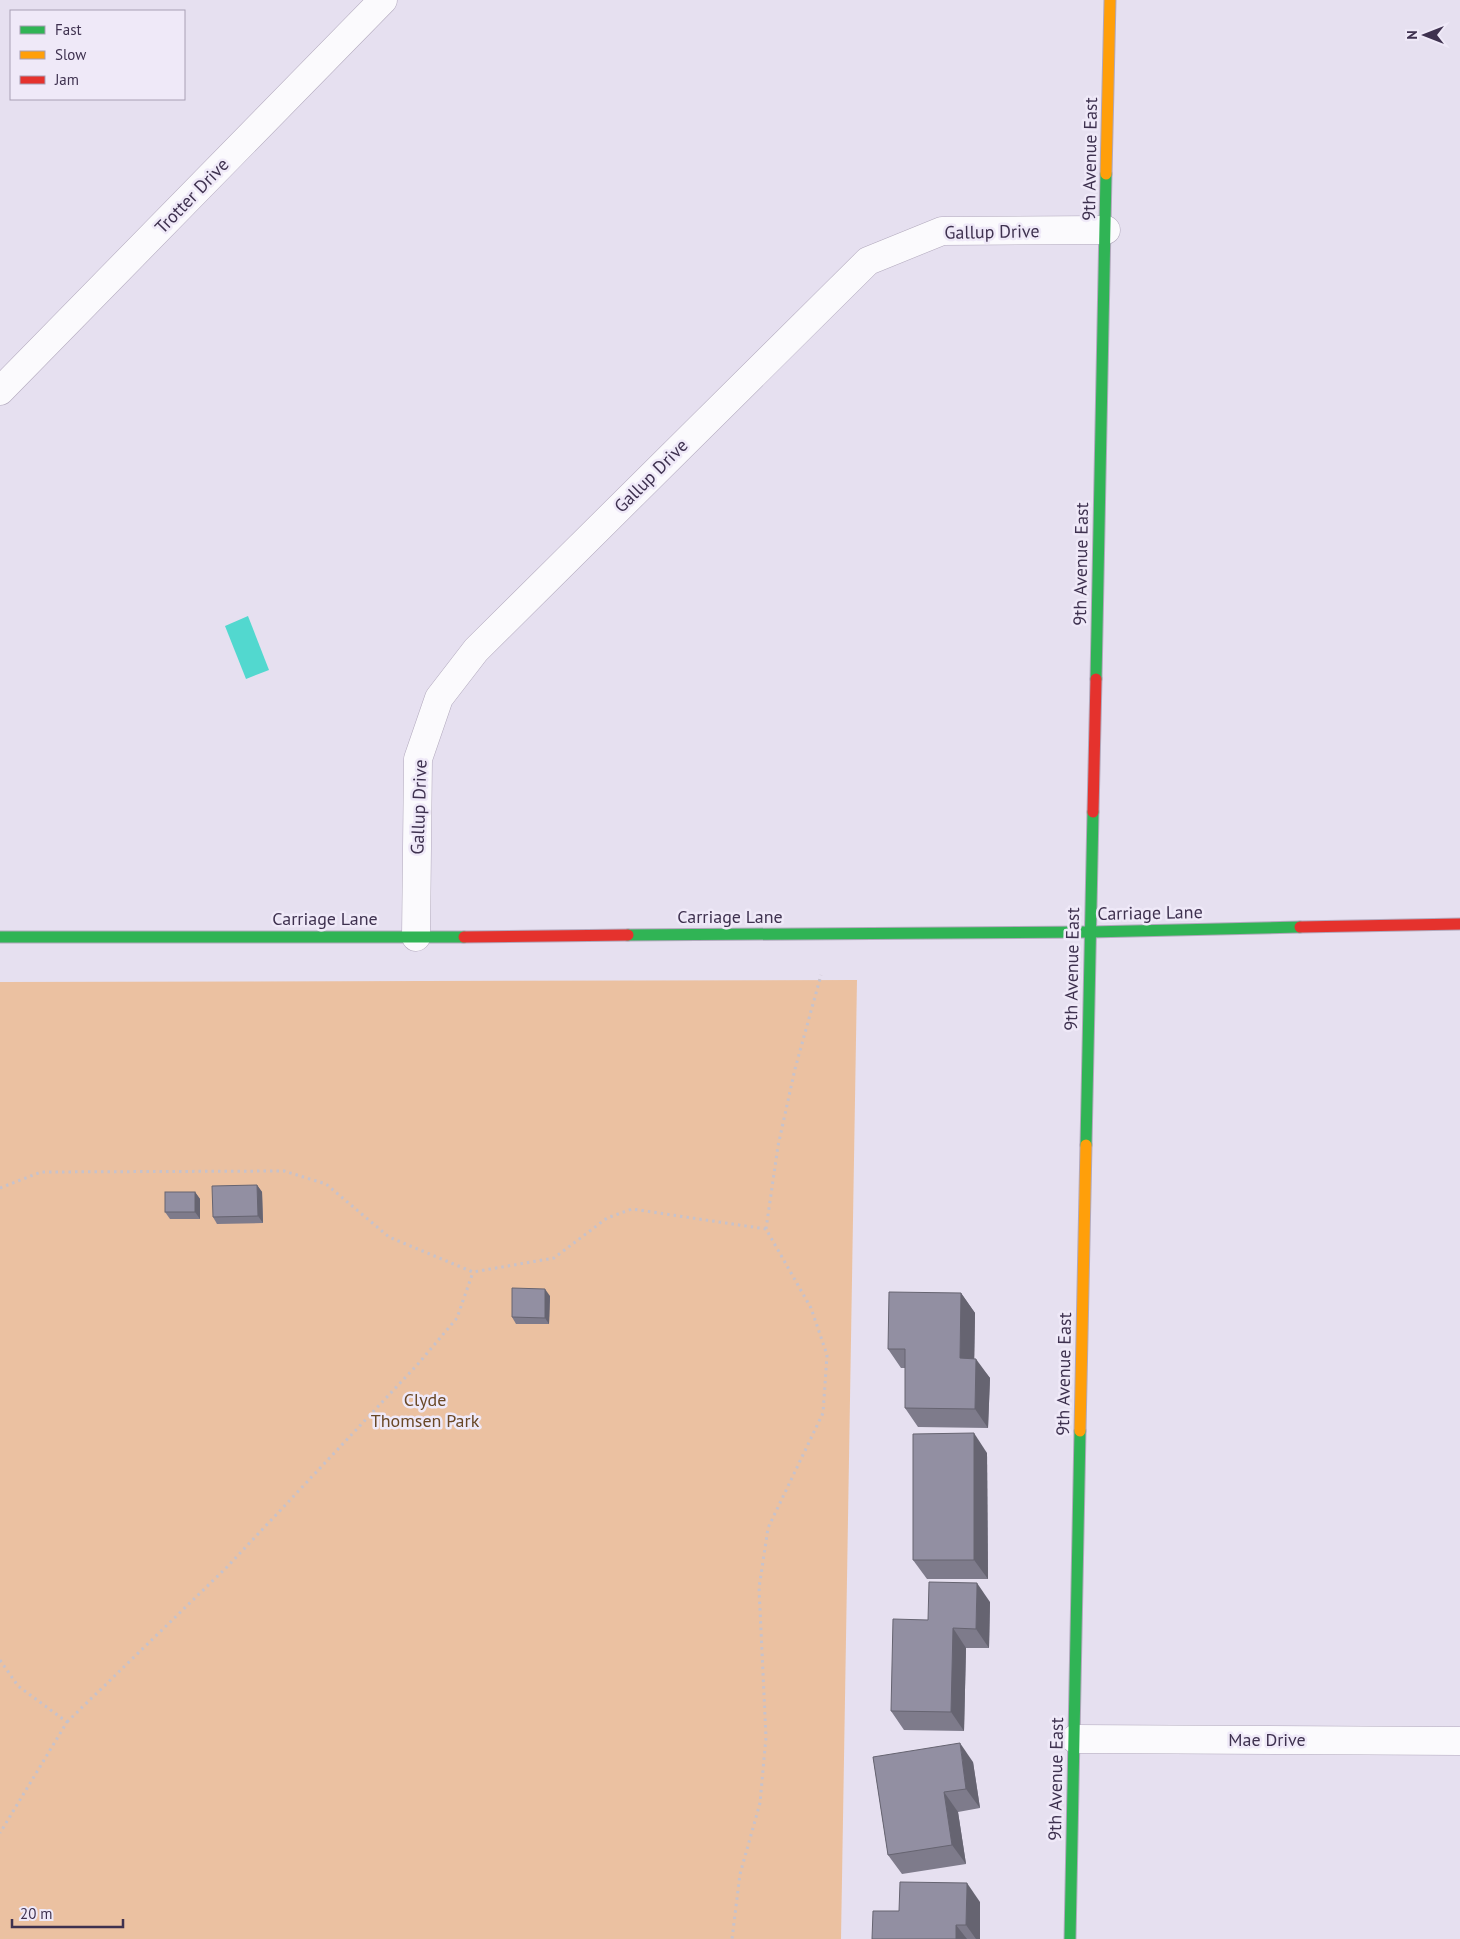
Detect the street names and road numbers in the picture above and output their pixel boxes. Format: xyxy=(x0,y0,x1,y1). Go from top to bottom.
street label: 9th Avenue East xyxy=(1077,97,1102,221)
street label: Trotter Drive xyxy=(150,153,233,238)
street label: Gallup Drive xyxy=(944,219,1040,244)
street label: Gallup Drive xyxy=(609,434,692,517)
street label: 9th Avenue East xyxy=(1068,502,1093,626)
street label: Gallup Drive xyxy=(405,759,432,855)
street label: Carriage Lane xyxy=(1097,900,1203,925)
street label: Carriage Lane xyxy=(677,905,783,928)
street label: Carriage Lane xyxy=(272,907,378,930)
street label: 9th Avenue East xyxy=(1059,907,1084,1031)
street label: 9th Avenue East xyxy=(1051,1312,1076,1436)
street label: 9th Avenue East xyxy=(1043,1717,1068,1841)
street label: Mae Drive xyxy=(1228,1728,1306,1751)

